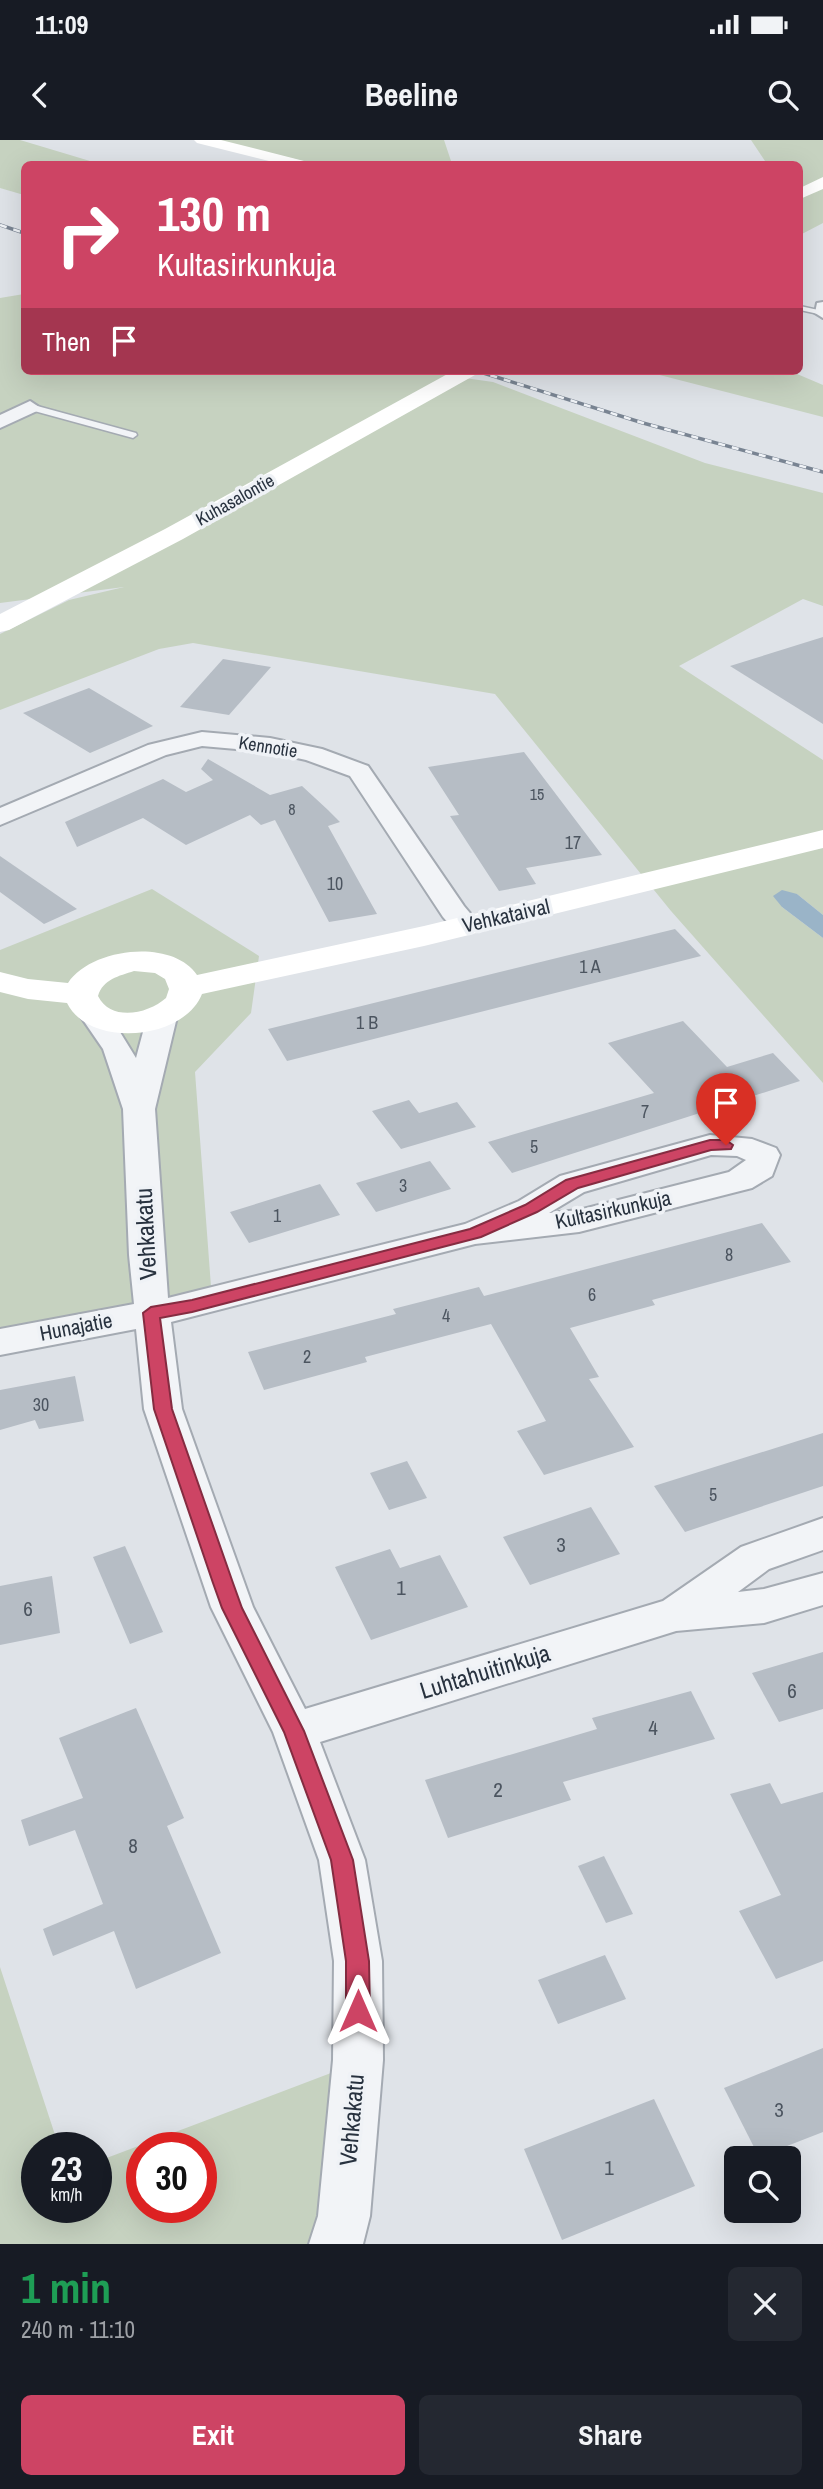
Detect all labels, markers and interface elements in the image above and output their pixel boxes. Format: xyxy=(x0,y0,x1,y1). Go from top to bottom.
text: 11:09 xyxy=(35,7,88,42)
text: Beeline xyxy=(365,73,458,116)
icon: back xyxy=(21,76,59,114)
icon: search xyxy=(764,76,802,114)
text: 130 m xyxy=(157,180,271,246)
icon: right xyxy=(42,189,133,280)
text: Kultasirkunkuja xyxy=(157,243,336,286)
icon: arrive xyxy=(105,322,143,360)
text: Then xyxy=(42,324,91,359)
street label: Kuhasalontie xyxy=(191,468,279,531)
street label: Kennotie xyxy=(237,730,299,763)
house number: 15 xyxy=(530,783,544,805)
house number: 8 xyxy=(288,798,296,820)
house number: 17 xyxy=(565,830,581,855)
house number: 10 xyxy=(327,871,343,896)
street label: Vehkataival xyxy=(459,891,553,940)
house number: 1 A xyxy=(579,954,601,979)
house number: 1 B xyxy=(356,1010,378,1035)
pin xyxy=(696,1073,756,1145)
icon: arrive xyxy=(707,1084,745,1122)
house number: 7 xyxy=(641,1099,649,1124)
house number: 5 xyxy=(530,1134,538,1159)
house number: 3 xyxy=(399,1173,407,1198)
street label: Kultasirkunkuja xyxy=(552,1183,674,1236)
street label: Vehkakatu xyxy=(127,1187,163,1281)
house number: 1 xyxy=(273,1203,282,1228)
house number: 8 xyxy=(725,1242,733,1267)
house number: 6 xyxy=(588,1282,596,1307)
house number: 4 xyxy=(442,1303,450,1328)
street label: Hunajatie xyxy=(37,1305,115,1348)
house number: 2 xyxy=(303,1344,311,1369)
house number: 30 xyxy=(33,1392,49,1417)
house number: 5 xyxy=(709,1482,717,1507)
house number: 3 xyxy=(556,1530,566,1559)
house number: 1 xyxy=(396,1573,406,1602)
house number: 6 xyxy=(23,1594,33,1623)
street label: Luhtahuitinkuja xyxy=(416,1636,554,1706)
house number: 6 xyxy=(787,1676,797,1705)
house number: 4 xyxy=(648,1713,658,1742)
house number: 2 xyxy=(493,1775,503,1804)
house number: 8 xyxy=(128,1831,138,1860)
position arrow xyxy=(321,1974,395,2048)
street label: Vehkakatu xyxy=(331,2073,371,2167)
house number: 3 xyxy=(774,2095,784,2124)
speed limit sign: 30 xyxy=(126,2132,217,2223)
text: 23 xyxy=(51,2145,82,2192)
map controls xyxy=(724,2146,801,2223)
button: search xyxy=(724,2146,801,2223)
house number: 1 xyxy=(604,2153,614,2182)
text: km/h xyxy=(51,2182,83,2207)
text: 1 min xyxy=(21,2260,111,2316)
button: close xyxy=(728,2267,802,2341)
text: 240 m · 11:10 xyxy=(21,2314,135,2345)
button: Exit xyxy=(21,2395,405,2475)
button: Share xyxy=(419,2395,802,2475)

